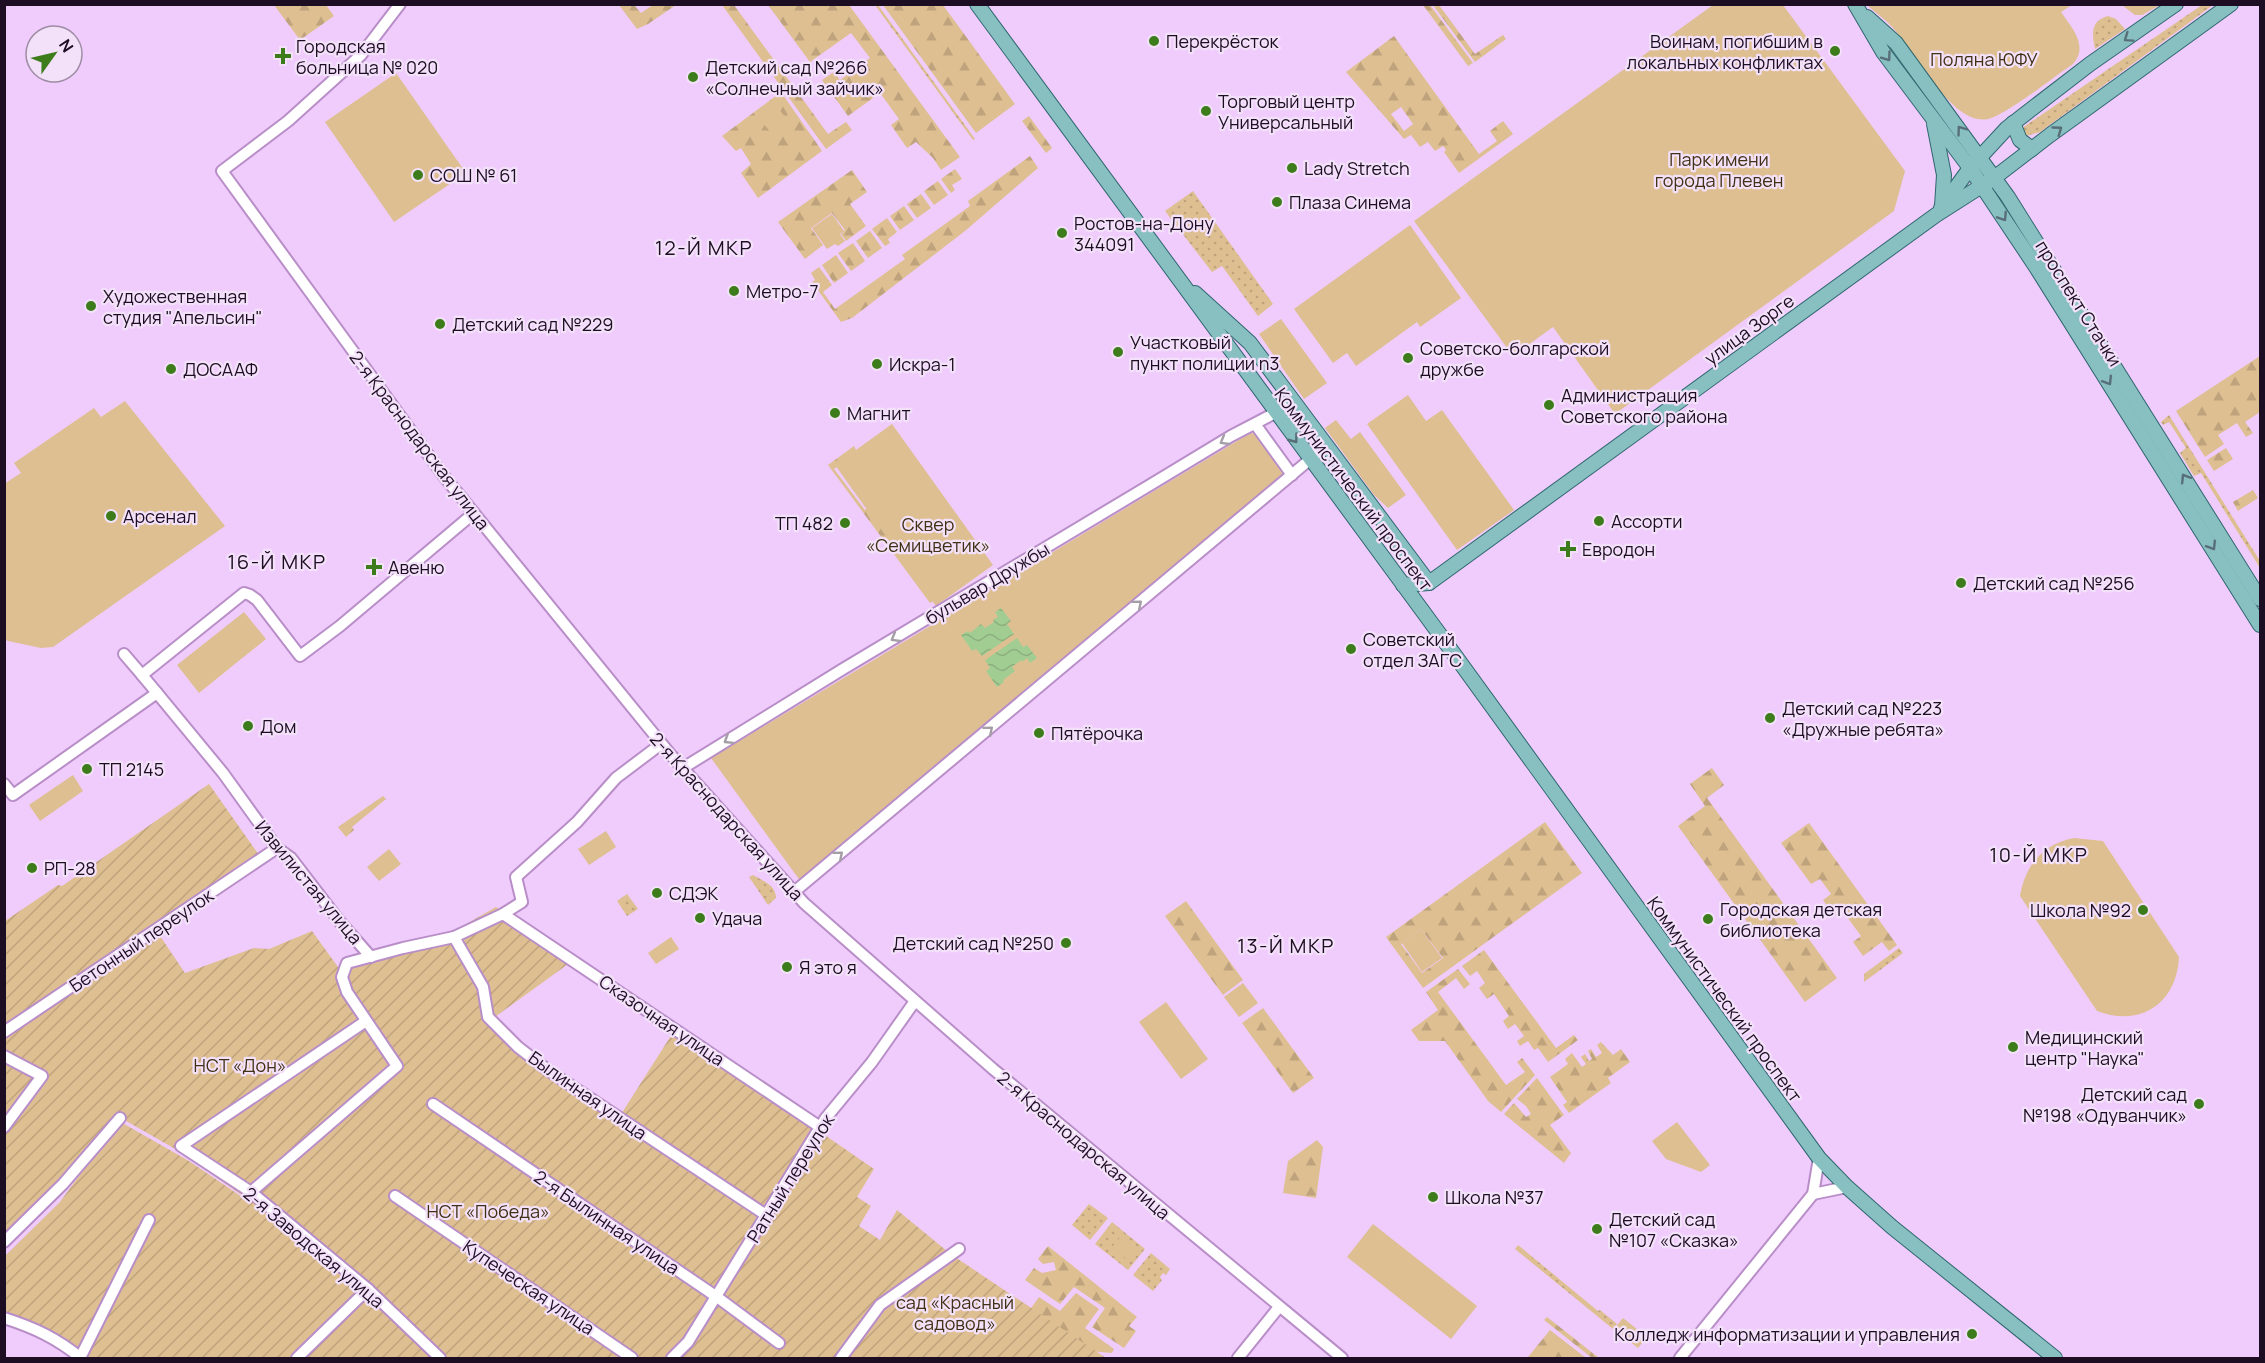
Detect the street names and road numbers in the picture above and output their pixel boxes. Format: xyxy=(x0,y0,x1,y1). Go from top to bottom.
street label: проспект Стачки xyxy=(2031,235,2127,371)
street label: улица Зорге xyxy=(1699,288,1799,370)
street label: 2-я Краснодарская улица xyxy=(345,345,495,535)
street label: Коммунистический проспект xyxy=(1270,383,1438,595)
street label: бульвар Дружбы xyxy=(920,536,1054,630)
street label: 2-я Краснодарская улица xyxy=(645,727,809,905)
street label: Извилистая улица xyxy=(250,815,368,949)
street label: Бетонный переулок xyxy=(64,882,219,997)
street label: Коммунистический проспект xyxy=(1642,891,1808,1107)
street label: Сказочная улица xyxy=(595,969,729,1071)
street label: Былинная улица xyxy=(524,1045,652,1145)
street label: 2-я Краснодарская улица xyxy=(993,1066,1175,1224)
street label: Ратный переулок xyxy=(741,1108,840,1247)
street label: 2-я Былинная улица xyxy=(530,1164,684,1280)
street label: 2-я Заводская улица xyxy=(239,1181,389,1313)
street label: Купеческая улица xyxy=(459,1234,599,1340)

